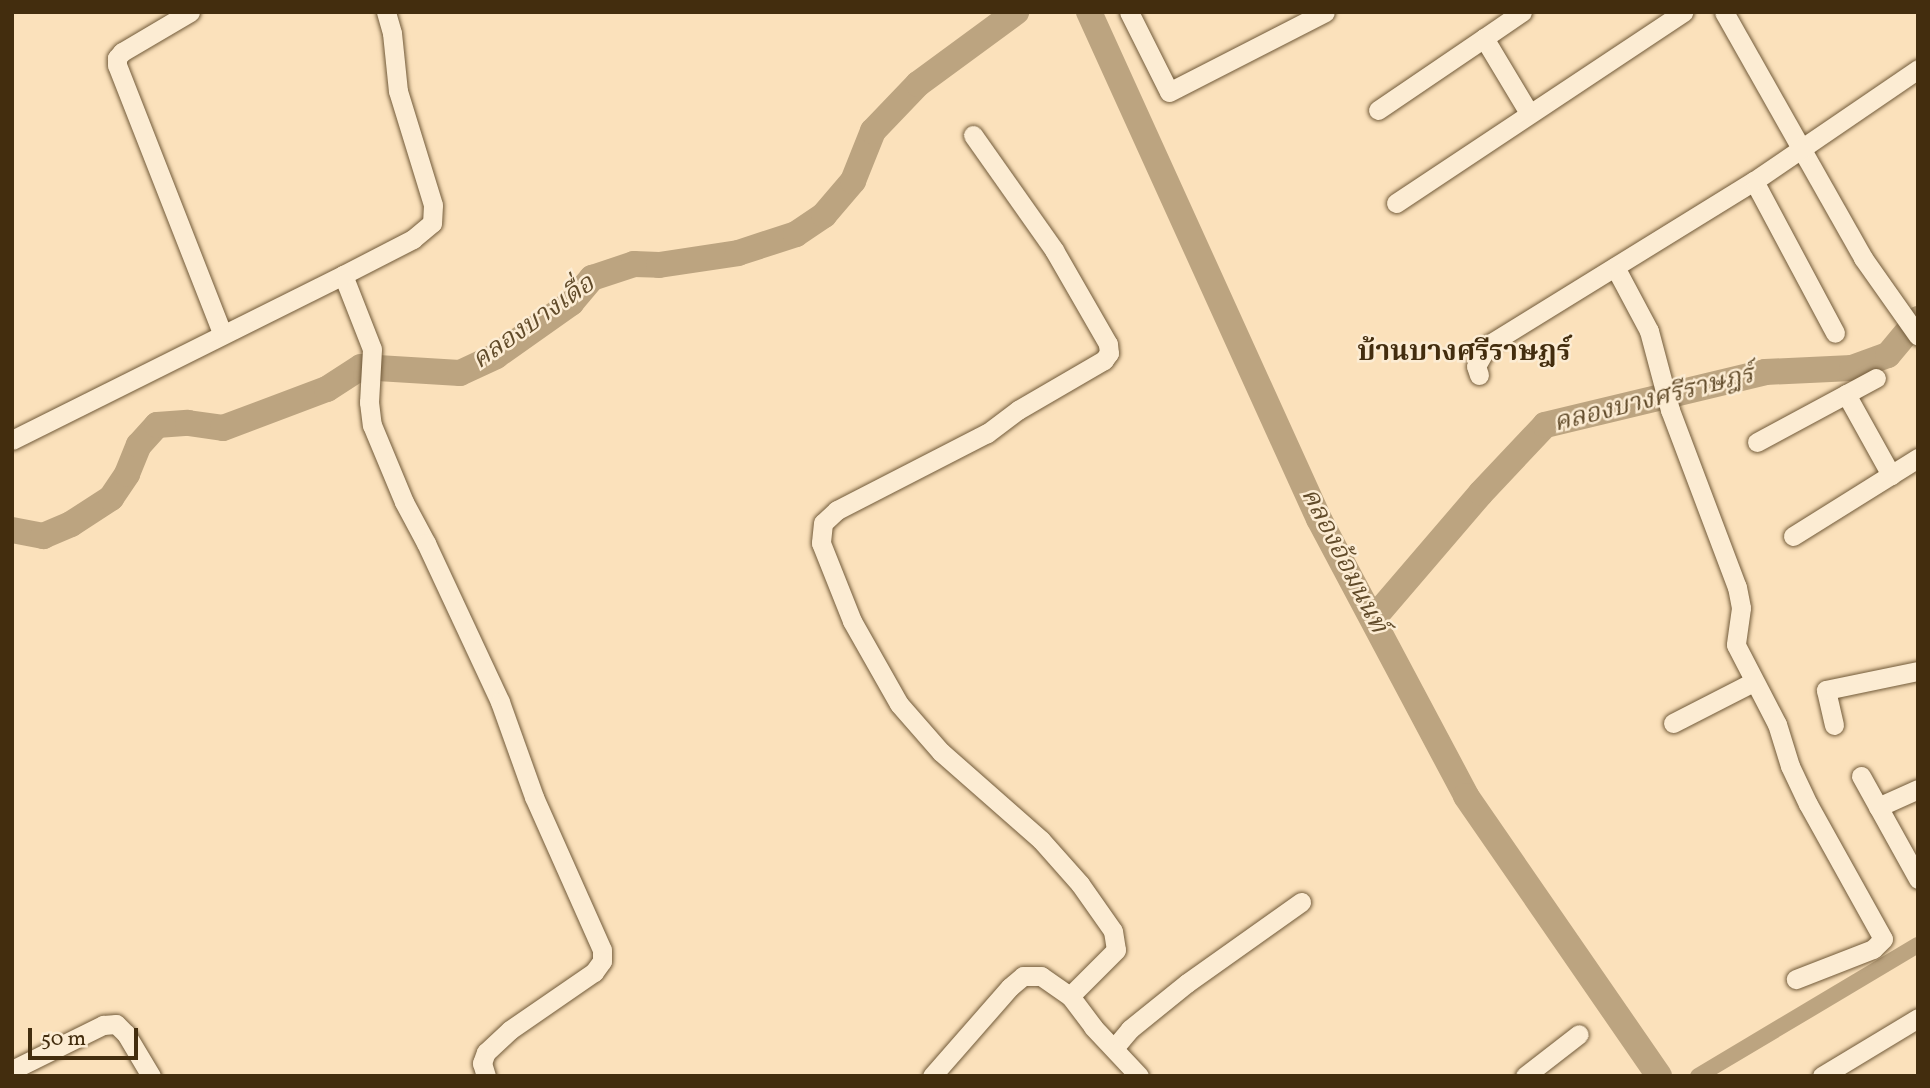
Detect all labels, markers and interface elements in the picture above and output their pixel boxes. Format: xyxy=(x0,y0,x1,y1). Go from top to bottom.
water label: คลองบางเดื่อ xyxy=(467,269,601,377)
district label: บ้านบางศรีราษฎร์ xyxy=(1357,336,1571,370)
water label: คลองบางศรีราษฎร์ xyxy=(1551,360,1757,440)
water label: คลองอ้อมนนท์ xyxy=(1293,483,1393,639)
scale bar xyxy=(32,1014,142,1058)
text: 50 m xyxy=(41,1025,86,1054)

